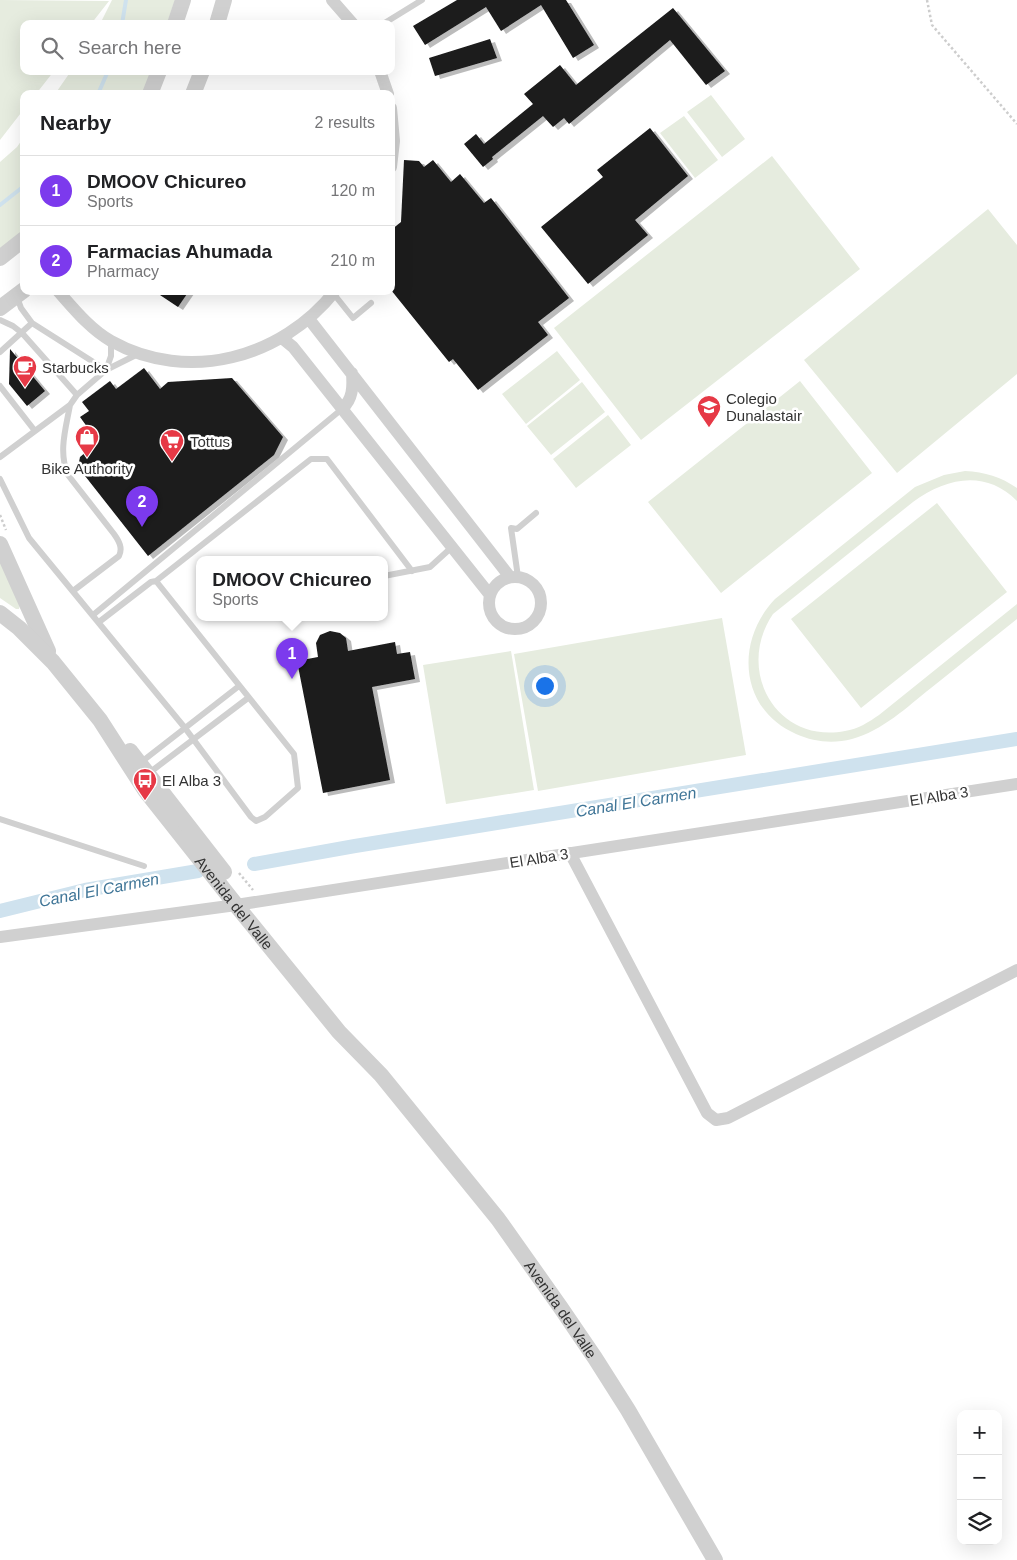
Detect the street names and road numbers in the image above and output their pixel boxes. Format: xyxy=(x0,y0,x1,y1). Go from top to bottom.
street label: El Alba 3 xyxy=(908,783,970,809)
street label: El Alba 3 xyxy=(508,845,570,871)
street label: Avenida del Valle xyxy=(192,853,277,953)
street label: Avenida del Valle xyxy=(522,1257,601,1361)

